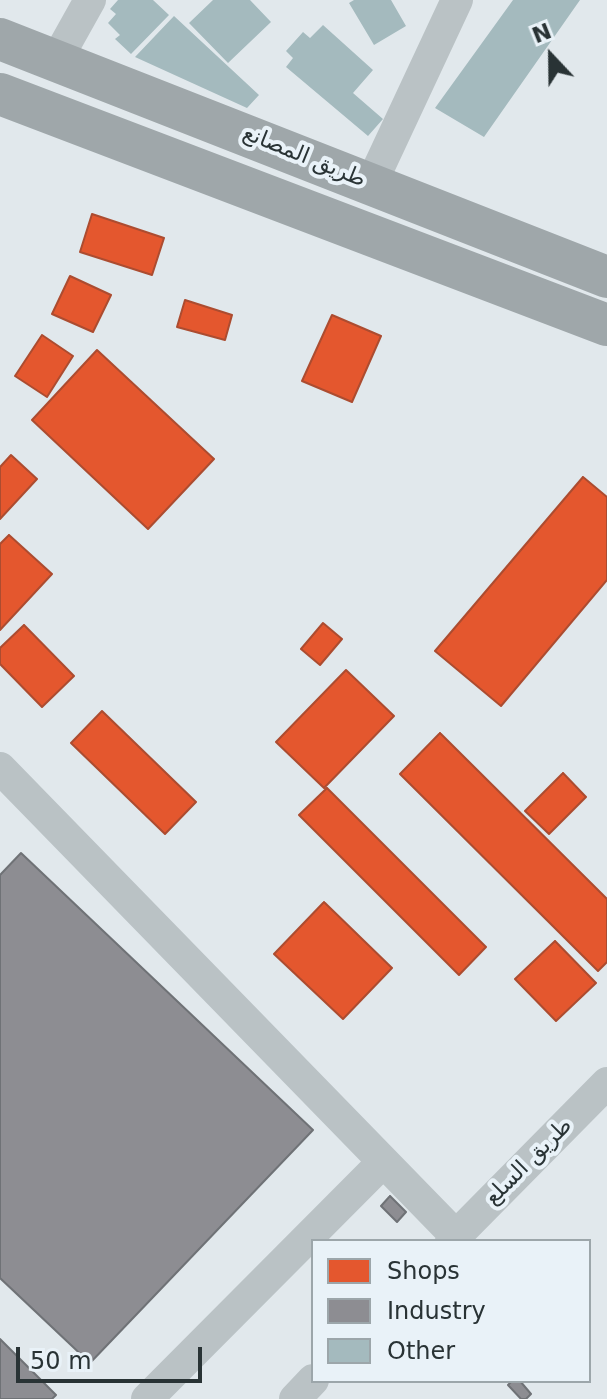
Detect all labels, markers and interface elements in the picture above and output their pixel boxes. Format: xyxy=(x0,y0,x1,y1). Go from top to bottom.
north arrow xyxy=(511,16,591,96)
text: N xyxy=(529,18,555,48)
street label: طريق المصانع xyxy=(239,120,369,194)
street label: طريق السلع xyxy=(480,1113,578,1211)
legend xyxy=(311,1239,591,1383)
text: Shops xyxy=(387,1257,460,1285)
text: Industry xyxy=(387,1297,486,1325)
scale bar xyxy=(20,1331,206,1381)
text: Other xyxy=(387,1337,455,1365)
text: 50 m xyxy=(30,1347,92,1375)

